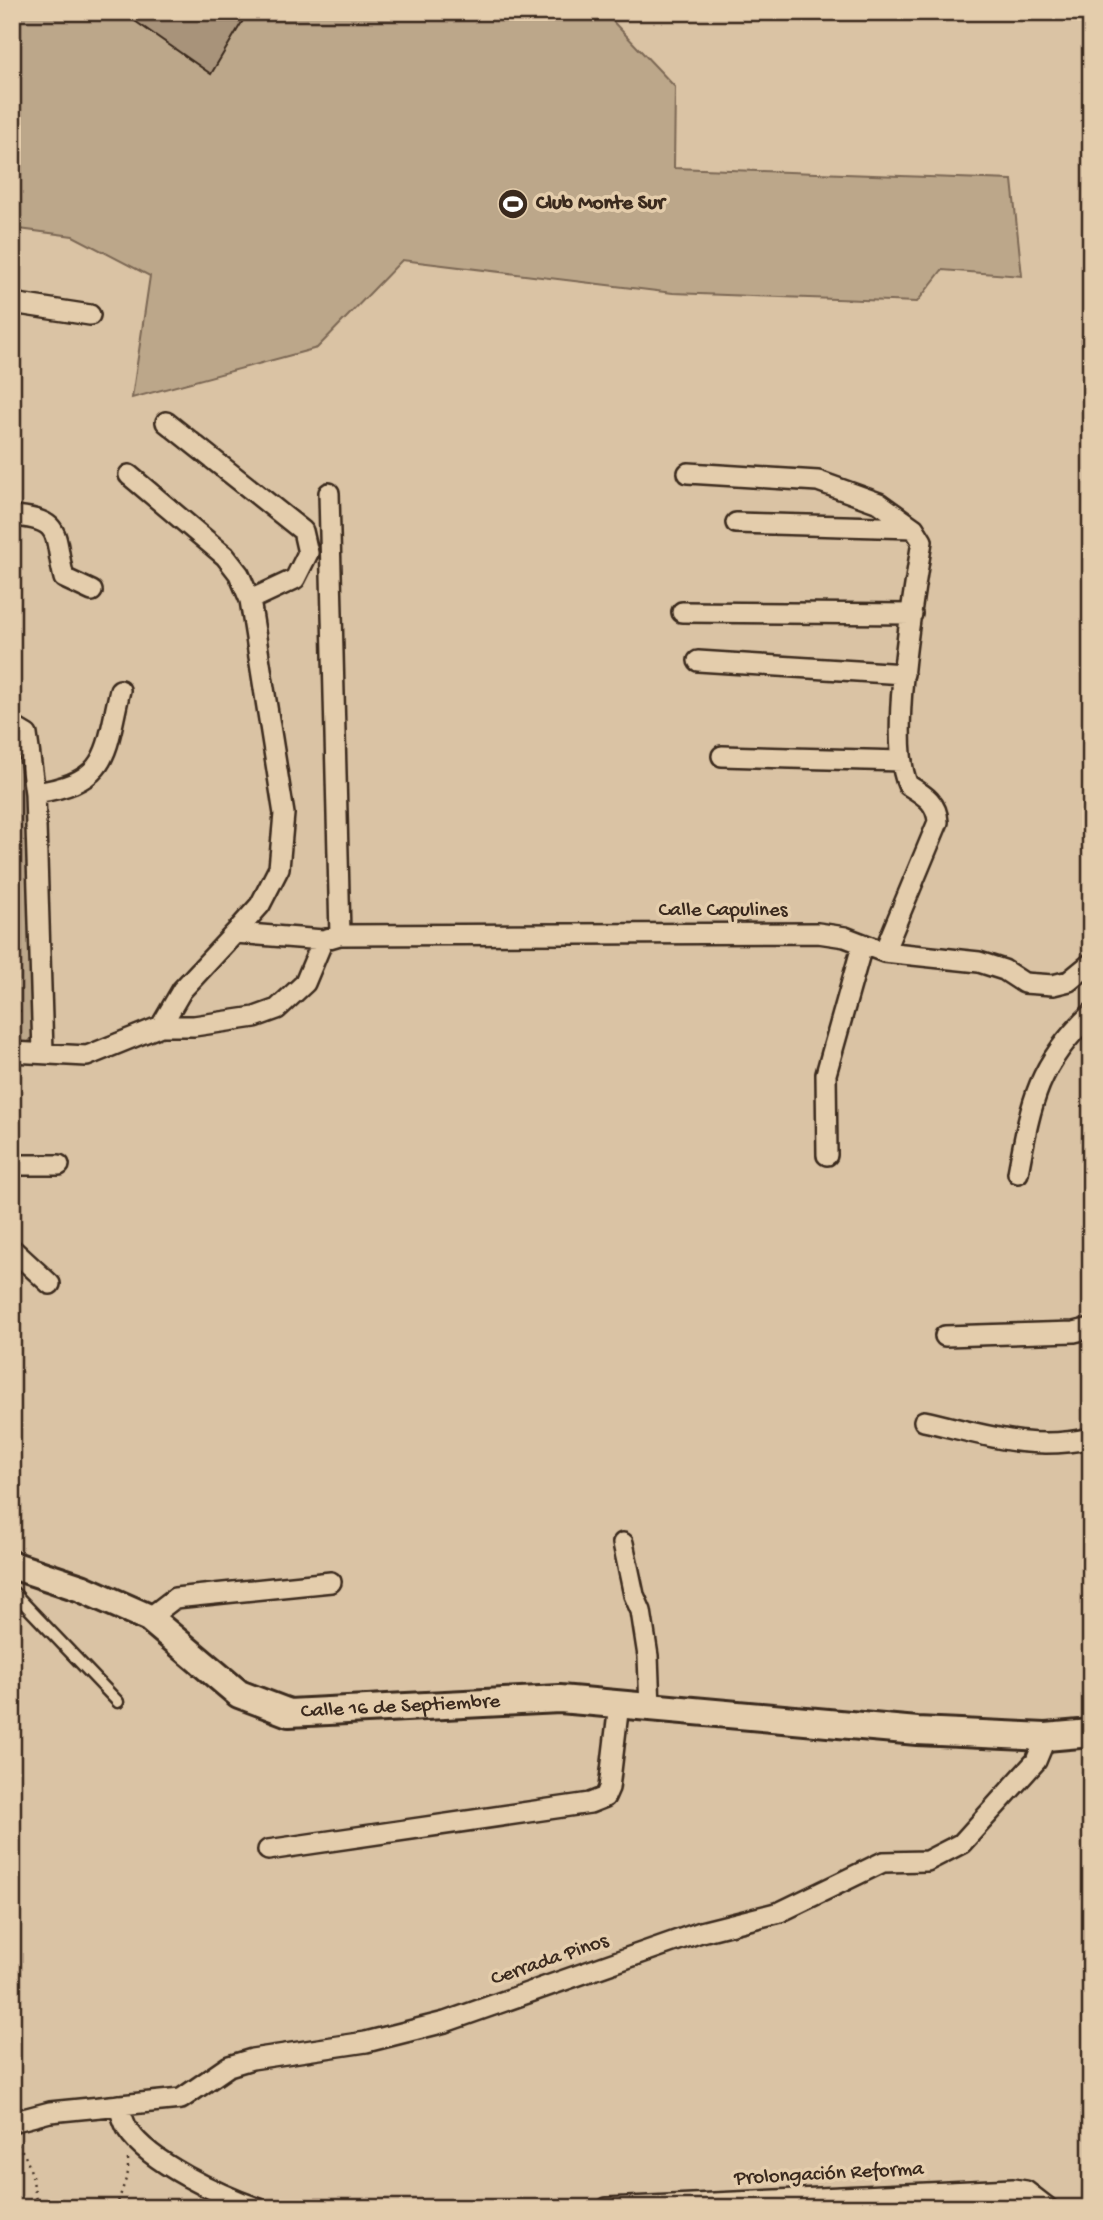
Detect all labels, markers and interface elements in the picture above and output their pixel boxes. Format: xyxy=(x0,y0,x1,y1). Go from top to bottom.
sports icon: Club Monte Sur xyxy=(496,187,530,221)
place label: Club Monte Sur xyxy=(535,192,667,217)
street label: Calle Capulines xyxy=(658,899,789,924)
street label: Calle 16 de Septiembre xyxy=(300,1690,502,1725)
street label: Cerrada Pinos xyxy=(488,1929,613,1993)
street label: Prolongación Reforma xyxy=(733,2157,926,2193)

